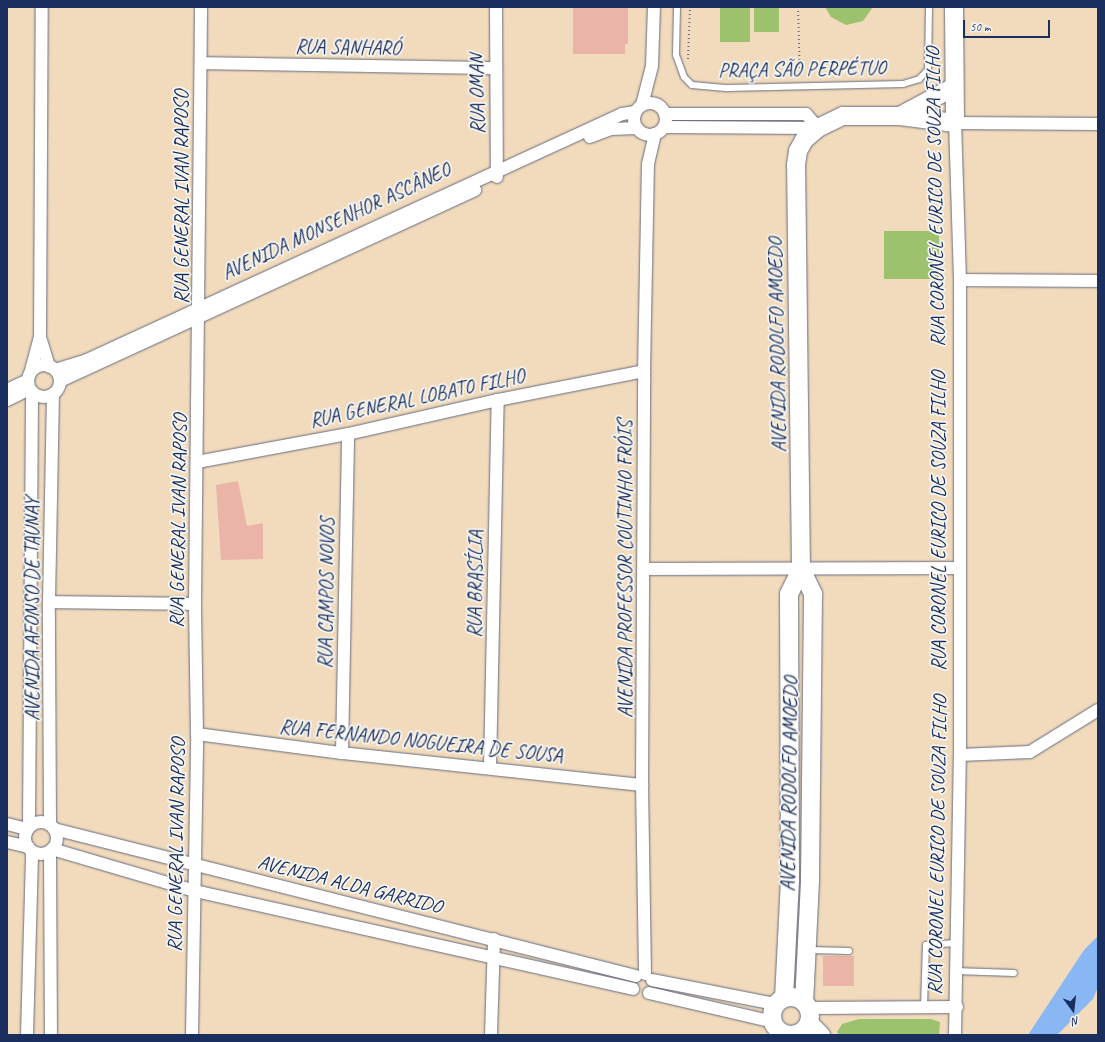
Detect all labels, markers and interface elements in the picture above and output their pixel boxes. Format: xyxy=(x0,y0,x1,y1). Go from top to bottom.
scale bar xyxy=(965,12,1052,38)
text: 50 m xyxy=(970,19,990,35)
street label: RUA SANHARÓ xyxy=(294,34,402,60)
street label: RUA CORONEL EURICO DE SOUZA FILHO xyxy=(920,47,950,347)
street label: RUA OMAN xyxy=(464,54,490,134)
street label: PRAÇA SÃO PERPÉTUO xyxy=(718,56,886,82)
street label: RUA GENERAL IVAN RAPOSO xyxy=(169,91,193,303)
street label: AVENIDA MONSENHOR ASCÂNEO xyxy=(218,157,454,285)
street label: AVENIDA RODOLFO AMOEDO xyxy=(763,237,791,453)
street label: RUA GENERAL LOBATO FILHO xyxy=(308,364,526,432)
street label: RUA CORONEL EURICO DE SOUZA FILHO xyxy=(926,371,950,671)
street label: RUA GENERAL IVAN RAPOSO xyxy=(164,414,192,628)
street label: AVENIDA PROFESSOR COUTINHO FRÓIS xyxy=(613,420,637,718)
street label: AVENIDA AFONSO DE TAUNAY xyxy=(20,497,44,721)
street label: RUA CAMPOS NOVOS xyxy=(313,517,339,669)
street label: RUA BRASÍLIA xyxy=(462,530,488,638)
street label: AVENIDA RODOLFO AMOEDO xyxy=(775,676,803,892)
street label: RUA CORONEL EURICO DE SOUZA FILHO xyxy=(922,695,952,995)
street label: RUA FERNANDO NOGUEIRA DE SOUSA xyxy=(279,714,563,768)
street label: RUA GENERAL IVAN RAPOSO xyxy=(162,738,190,952)
street label: AVENIDA ALDA GARRIDO xyxy=(256,850,444,918)
north arrow xyxy=(1053,990,1093,1030)
text: N xyxy=(1071,1014,1081,1029)

